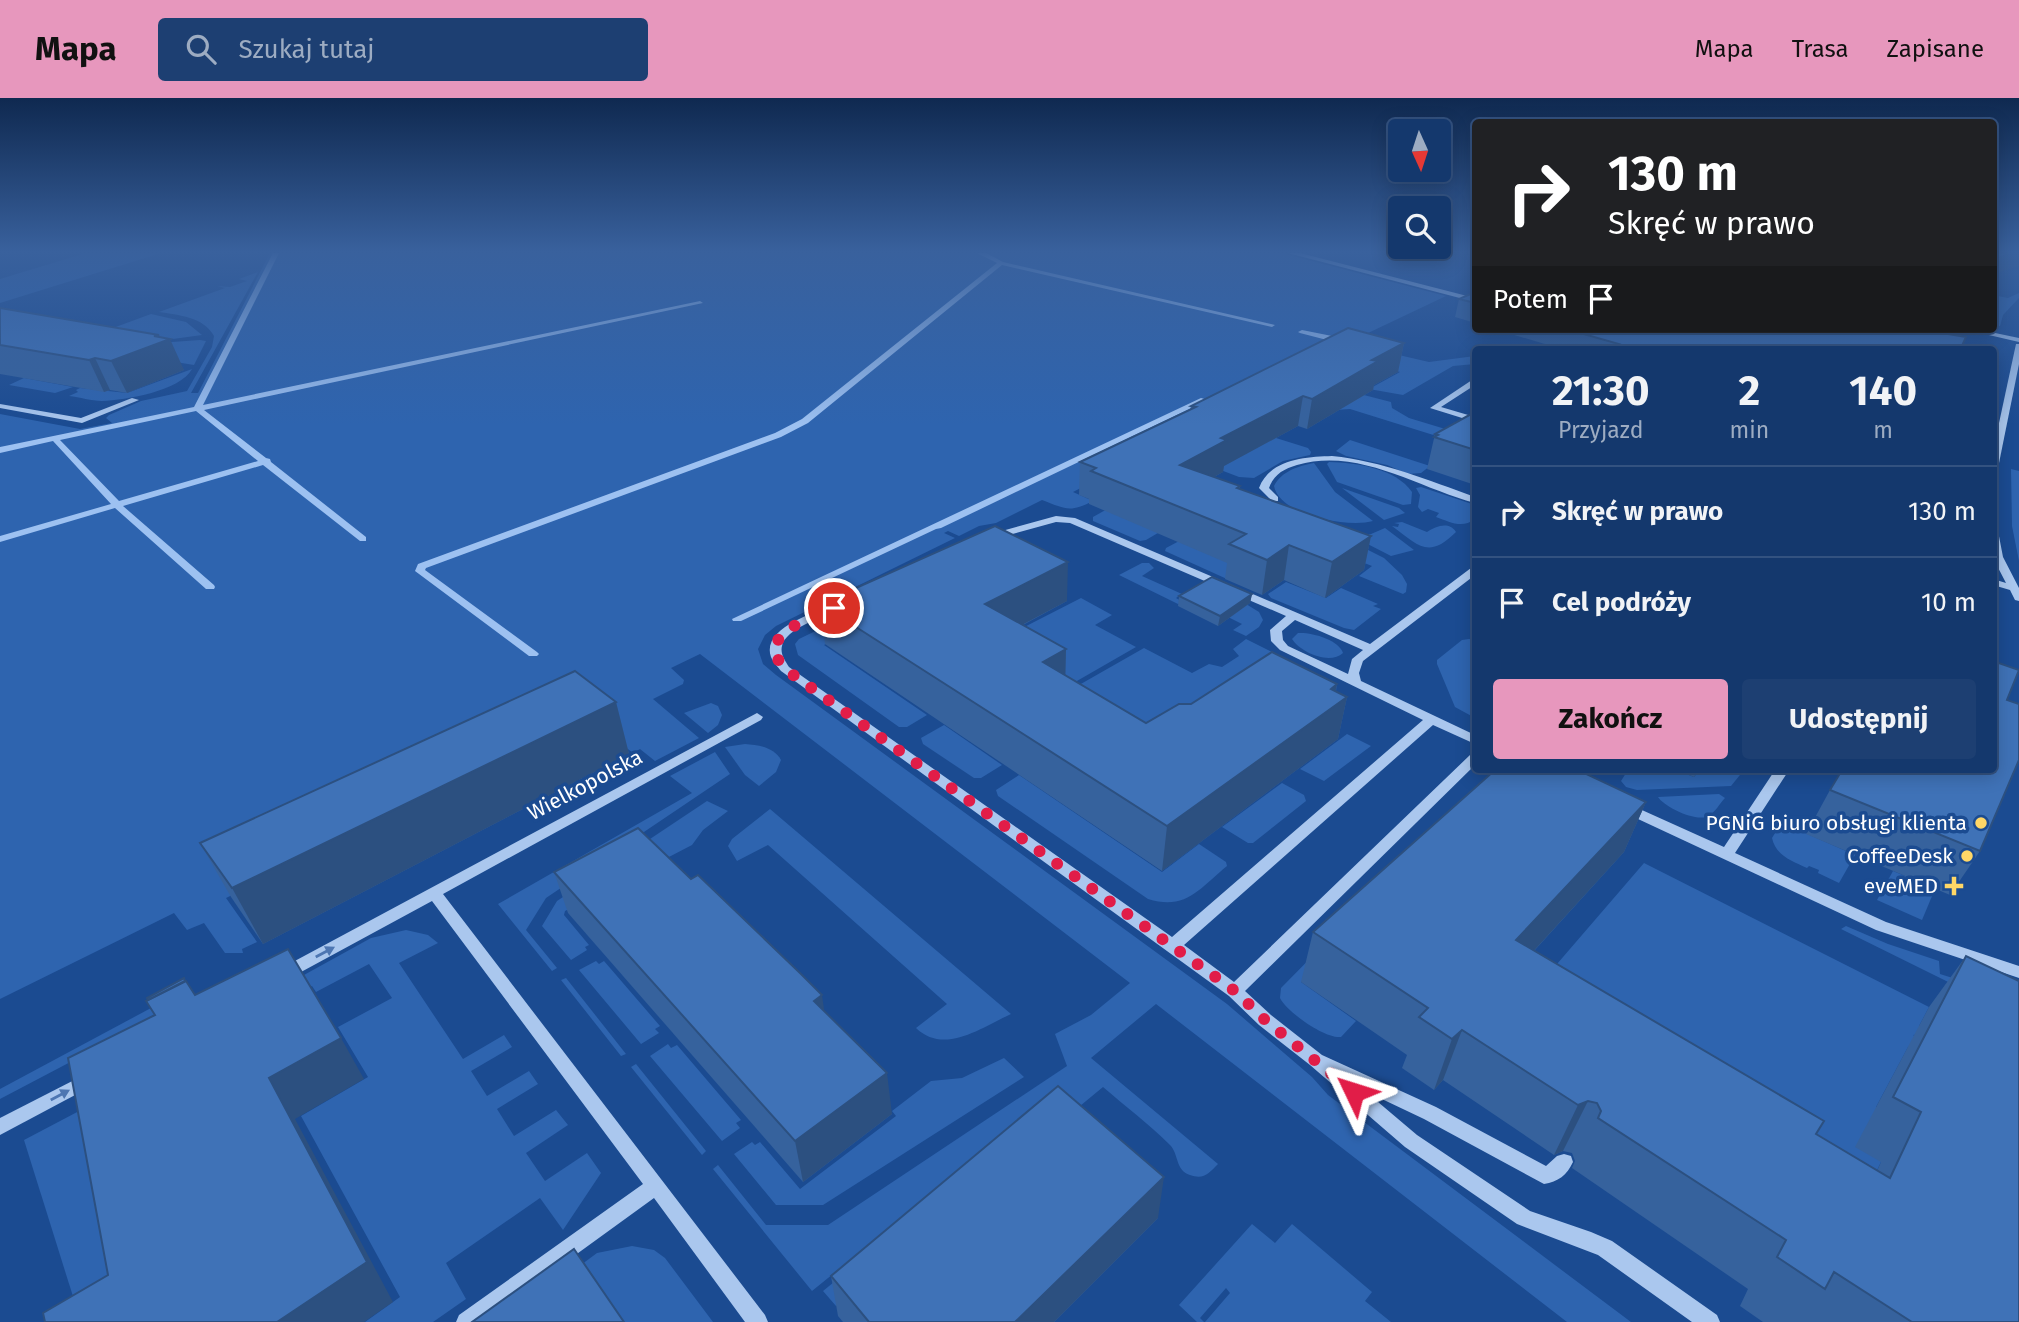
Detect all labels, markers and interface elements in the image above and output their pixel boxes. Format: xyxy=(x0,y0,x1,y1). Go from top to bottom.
search box xyxy=(158,18,648,81)
text: Mapa xyxy=(35,29,116,69)
icon: search xyxy=(182,30,220,68)
text: Szukaj tutaj xyxy=(238,34,375,65)
text: Mapa xyxy=(1695,35,1754,63)
text: Trasa xyxy=(1792,35,1849,63)
text: Zapisane xyxy=(1887,35,1984,63)
north arrow xyxy=(1388,119,1451,182)
map controls xyxy=(1388,119,1451,259)
text: 130 m xyxy=(1608,144,1738,203)
icon: right xyxy=(1493,147,1584,238)
button: search xyxy=(1388,196,1451,259)
text: Skręć w prawo xyxy=(1608,204,1815,242)
icon: arrive xyxy=(1582,280,1620,318)
text: Potem xyxy=(1493,284,1568,315)
text: 21:30 xyxy=(1552,366,1649,416)
text: 2 xyxy=(1738,366,1760,416)
text: 140 xyxy=(1849,366,1917,416)
text: Przyjazd xyxy=(1558,416,1644,444)
text: min xyxy=(1729,416,1769,444)
text: m xyxy=(1873,416,1893,444)
icon: right xyxy=(1493,493,1531,531)
text: Skręć w prawo xyxy=(1552,496,1723,527)
text: 130 m xyxy=(1908,496,1976,527)
pin xyxy=(804,578,864,638)
icon: arrive xyxy=(1493,584,1531,622)
text: Cel podróży xyxy=(1552,587,1691,618)
text: 10 m xyxy=(1921,587,1976,618)
icon: arrive xyxy=(815,589,853,627)
button: Zakończ xyxy=(1493,679,1728,759)
button: Udostępnij xyxy=(1742,679,1976,759)
street label: Wielkopolska xyxy=(523,744,647,826)
place label: PGNiG biuro obsługi klienta xyxy=(1706,810,1967,836)
marker: PGNiG biuro obsługi klienta xyxy=(1973,815,1989,831)
place label: CoffeeDesk xyxy=(1847,843,1953,869)
marker: CoffeeDesk xyxy=(1959,848,1975,864)
place label: eveMED xyxy=(1864,873,1938,899)
marker: eveMED xyxy=(1944,876,1964,896)
one-way arrow xyxy=(315,946,335,957)
position arrow xyxy=(1317,1055,1391,1129)
one-way arrow xyxy=(50,1089,70,1101)

